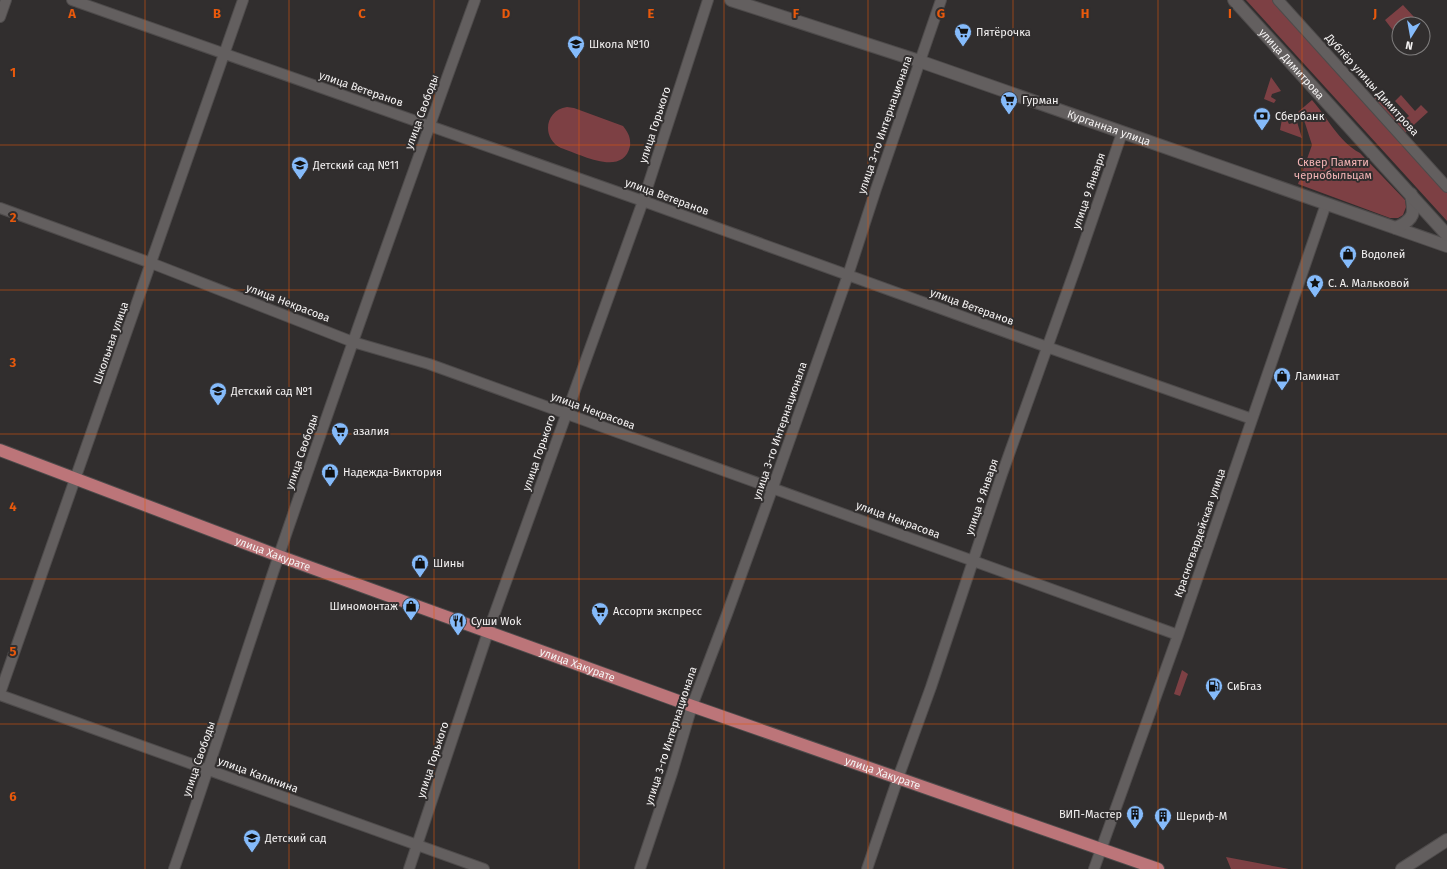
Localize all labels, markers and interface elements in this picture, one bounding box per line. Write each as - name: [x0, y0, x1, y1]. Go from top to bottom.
- text: A: [67, 6, 76, 21]
- text: B: [213, 6, 221, 21]
- text: C: [358, 6, 366, 21]
- text: D: [502, 6, 511, 21]
- text: E: [648, 6, 655, 21]
- text: F: [793, 6, 800, 21]
- text: G: [937, 6, 945, 21]
- text: H: [1081, 6, 1089, 21]
- text: I: [1228, 6, 1232, 21]
- text: J: [1372, 6, 1377, 21]
- north arrow: [1391, 16, 1431, 56]
- supermarket icon: Пятёрочка: [953, 22, 973, 47]
- place label: Пятёрочка: [976, 26, 1031, 39]
- street label: улица Димитрова: [1256, 26, 1327, 102]
- street label: Дублёр улицы Димитрова: [1322, 30, 1421, 139]
- school or university icon: Школа №10: [566, 34, 586, 59]
- place label: Школа №10: [589, 38, 650, 51]
- text: N: [1404, 38, 1414, 52]
- street label: улица 3-го Интернационала: [855, 54, 915, 196]
- text: 1: [10, 65, 16, 80]
- street label: улица Ветеранов: [317, 68, 405, 110]
- street label: улица Свободы: [402, 73, 442, 151]
- street label: улица Горького: [637, 85, 673, 165]
- supermarket icon: Гурман: [999, 90, 1019, 115]
- place label: Гурман: [1022, 94, 1059, 107]
- bank icon: Сбербанк: [1252, 106, 1272, 131]
- street label: Курганная улица: [1066, 107, 1152, 148]
- place label: Сбербанк: [1275, 110, 1325, 123]
- street label: улица 9 Января: [1070, 151, 1108, 231]
- school or university icon: Детский сад №11: [290, 155, 310, 180]
- park label: Сквер Памяти чернобыльцам: [1294, 156, 1372, 182]
- place label: Детский сад №11: [312, 159, 399, 172]
- street label: улица Ветеранов: [623, 176, 711, 218]
- text: 2: [10, 210, 17, 225]
- shop icon: Водолей: [1338, 244, 1358, 269]
- place label: Водолей: [1361, 248, 1405, 261]
- place icon: С. А. Мальковой: [1305, 273, 1325, 298]
- place label: С. А. Мальковой: [1328, 277, 1409, 290]
- street label: улица Некрасова: [244, 281, 332, 325]
- street label: улица Ветеранов: [928, 286, 1016, 328]
- street label: Школьная улица: [91, 300, 131, 386]
- text: 3: [9, 355, 17, 370]
- street label: улица 3-го Интернационала: [750, 360, 810, 502]
- shop icon: Ламинат: [1272, 366, 1292, 391]
- place label: Ламинат: [1295, 370, 1340, 383]
- school or university icon: Детский сад №1: [208, 381, 228, 406]
- place label: Детский сад №1: [230, 385, 313, 398]
- street label: улица Некрасова: [549, 390, 637, 432]
- street label: улица Свободы: [283, 413, 321, 491]
- street label: улица Горького: [520, 413, 558, 493]
- supermarket icon: азалия: [330, 421, 350, 446]
- place label: азалия: [353, 425, 389, 438]
- street label: улица 9 Января: [963, 457, 1001, 537]
- shop icon: Надежда-Виктория: [320, 462, 340, 487]
- place label: Надежда-Виктория: [343, 466, 442, 479]
- street label: Красногвардейская улица: [1172, 467, 1228, 599]
- text: 4: [9, 499, 17, 514]
- street label: улица Некрасова: [854, 499, 942, 541]
- street label: улица Хакурате: [234, 534, 313, 573]
- shop icon: Шины: [410, 553, 430, 578]
- place label: Шины: [433, 557, 464, 570]
- shop icon: Шиномонтаж: [401, 596, 421, 621]
- place label: Шиномонтаж: [330, 600, 398, 613]
- supermarket icon: Ассорти экспресс: [590, 601, 610, 626]
- place label: Ассорти экспресс: [613, 605, 702, 618]
- restaurant icon: Суши Wok: [448, 611, 468, 636]
- place label: Суши Wok: [471, 615, 522, 628]
- text: 5: [10, 644, 17, 659]
- street label: улица Хакурате: [538, 645, 617, 684]
- street label: улица 3-го Интернационала: [642, 665, 700, 807]
- fuel station icon: СиБгаз: [1204, 676, 1224, 701]
- place label: СиБгаз: [1227, 680, 1262, 693]
- street label: улица Свободы: [180, 720, 218, 798]
- street label: улица Горького: [415, 720, 451, 800]
- street label: улица Хакурате: [843, 753, 922, 792]
- street label: улица Калинина: [216, 754, 300, 796]
- text: 6: [9, 789, 17, 804]
- building icon: ВИП-Мастер: [1125, 804, 1145, 829]
- building icon: Шериф-М: [1153, 806, 1173, 831]
- place label: ВИП-Мастер: [1059, 808, 1122, 821]
- place label: Шериф-М: [1176, 810, 1227, 823]
- school or university icon: Детский сад: [242, 828, 262, 853]
- place label: Детский сад: [264, 832, 326, 845]

